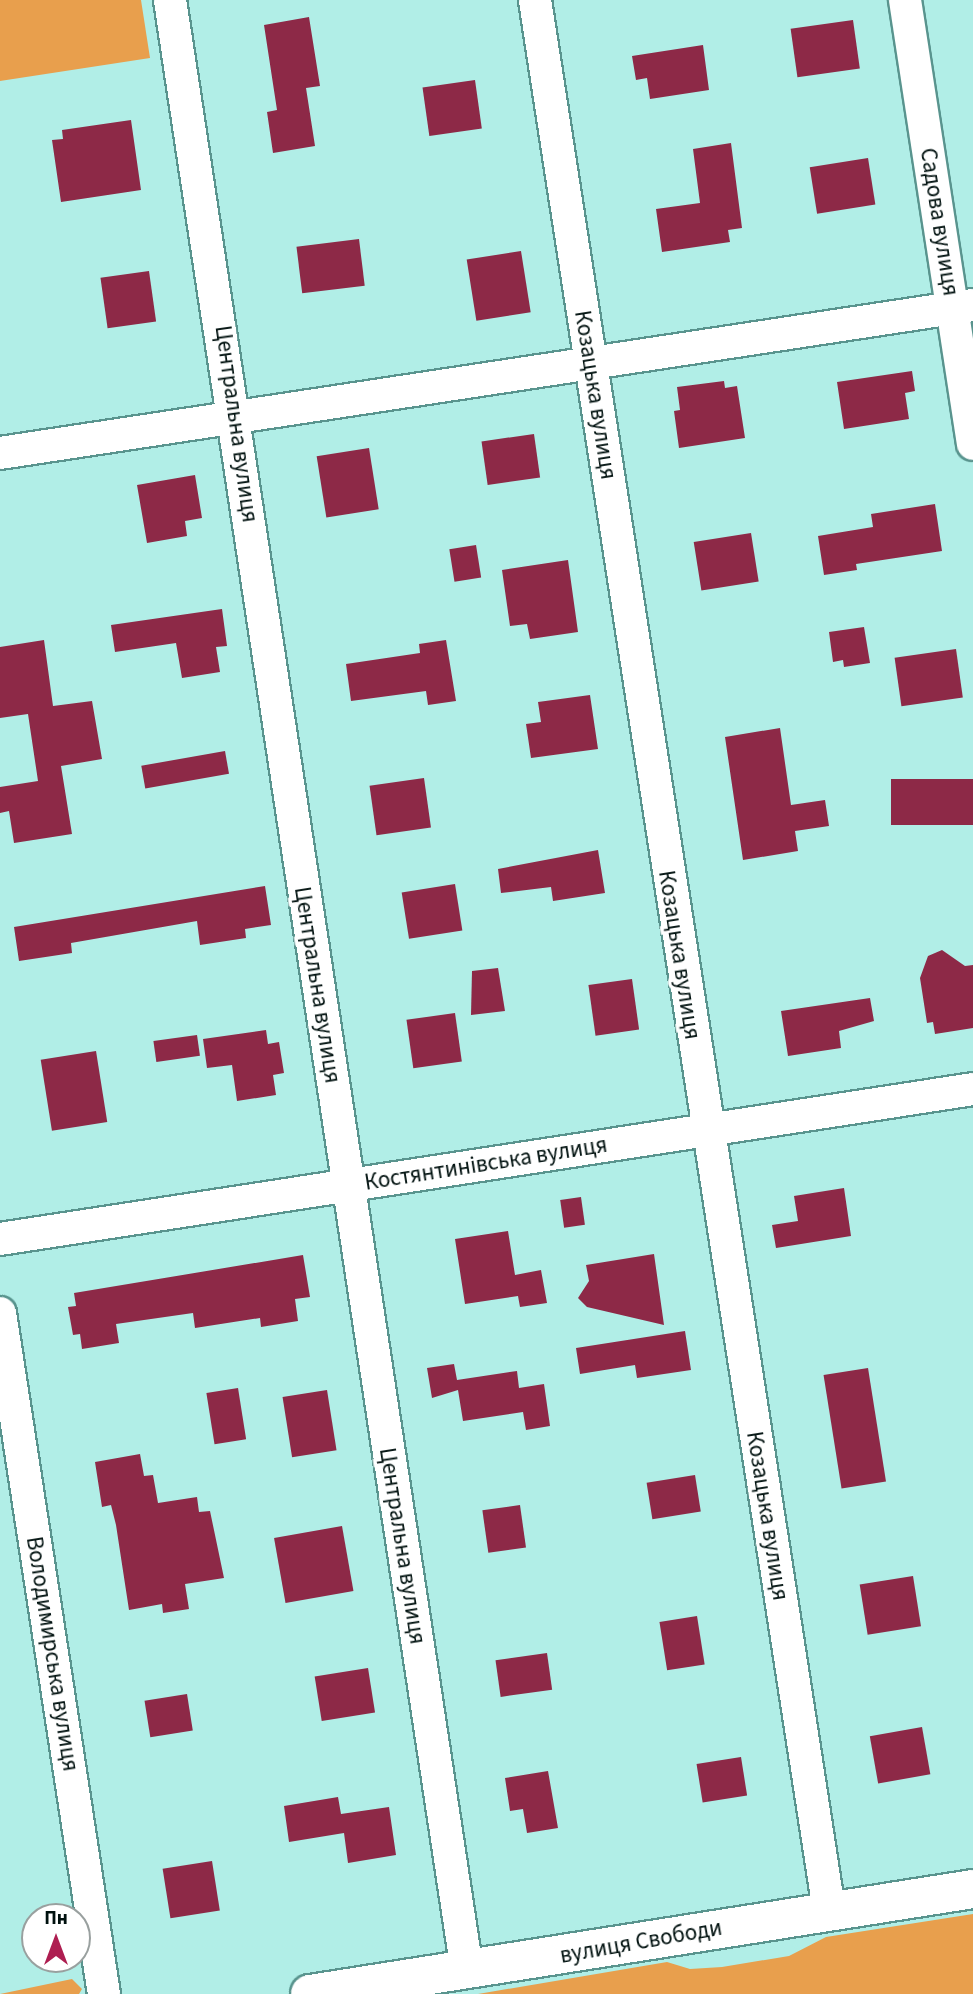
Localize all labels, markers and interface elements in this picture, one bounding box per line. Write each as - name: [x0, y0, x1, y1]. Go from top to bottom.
- street label: Садова вулиця: [914, 146, 964, 298]
- street label: Козацька вулиця: [568, 308, 622, 482]
- street label: Центральна вулиця: [209, 324, 263, 524]
- street label: Козацька вулиця: [652, 868, 706, 1042]
- street label: Центральна вулиця: [288, 885, 346, 1085]
- street label: Костянтинівська вулиця: [363, 1131, 609, 1197]
- street label: Козацька вулиця: [740, 1429, 794, 1603]
- street label: Центральна вулиця: [373, 1446, 431, 1646]
- street label: Володимирська вулиця: [20, 1535, 84, 1773]
- north arrow: [21, 1903, 91, 1973]
- text: Пн: [44, 1905, 68, 1932]
- street label: вулиця Свободи: [558, 1914, 724, 1970]

